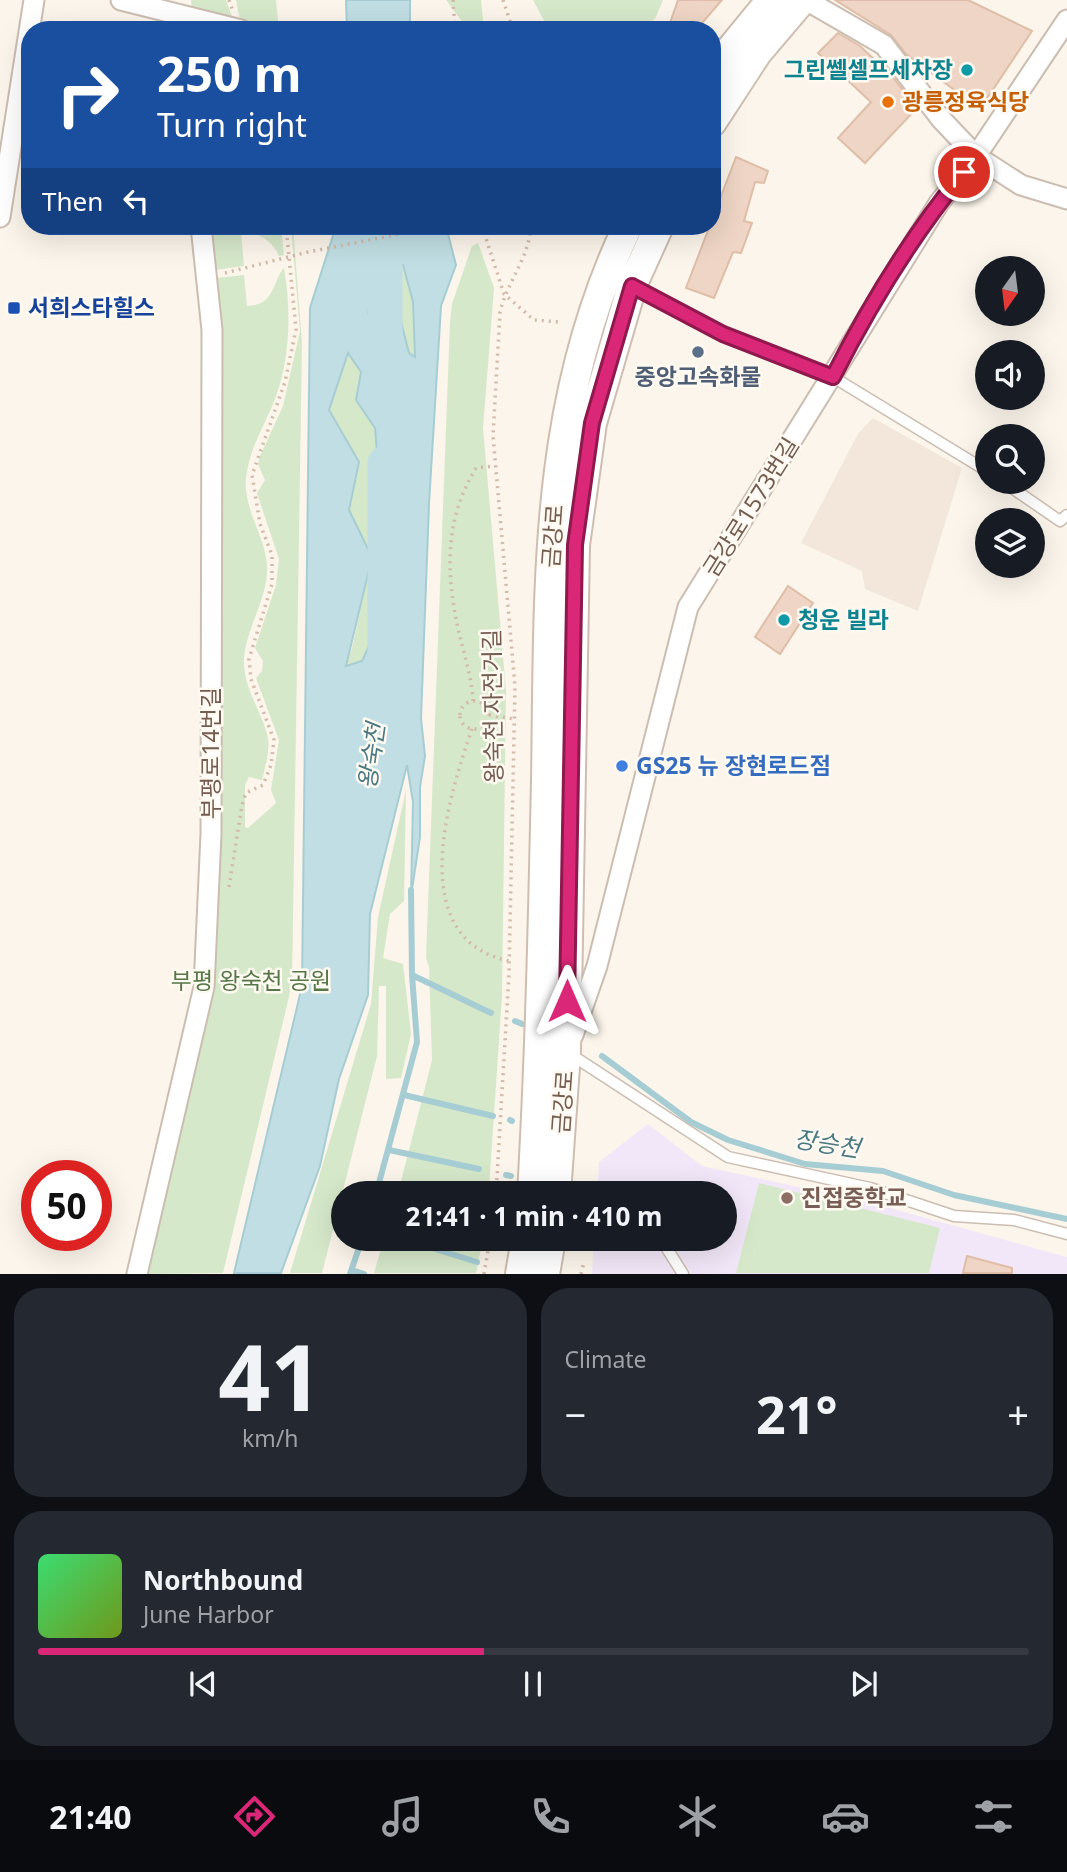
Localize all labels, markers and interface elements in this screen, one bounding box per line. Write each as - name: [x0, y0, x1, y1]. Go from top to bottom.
- text: 250 m: [157, 40, 302, 106]
- icon: right: [42, 49, 133, 140]
- place label: 그린쎌셀프세차장: [784, 53, 953, 85]
- marker: 그린쎌셀프세차장: [959, 62, 975, 78]
- place label: 광릉정육식당: [902, 85, 1029, 117]
- marker: 광릉정육식당: [880, 94, 896, 110]
- text: Turn right: [157, 103, 307, 146]
- pin: [934, 142, 994, 202]
- icon: arrive: [945, 153, 983, 191]
- icon: left: [117, 182, 155, 220]
- text: Then: [42, 183, 103, 219]
- north arrow: [975, 256, 1045, 326]
- map controls: [975, 256, 1045, 578]
- place label: 서희스타힐스: [28, 291, 155, 323]
- marker: 서희스타힐스: [6, 300, 22, 316]
- button: sound: [975, 340, 1045, 410]
- marker: 중앙고속화물: [690, 344, 706, 360]
- place label: 중앙고속화물: [635, 360, 761, 392]
- button: search: [975, 424, 1045, 494]
- street label: 금강로1573번길: [695, 431, 806, 582]
- street label: 금강로: [534, 503, 570, 569]
- button: layers: [975, 508, 1045, 578]
- place label: 청운 빌라: [798, 603, 889, 635]
- marker: 청운 빌라: [776, 612, 792, 628]
- street label: 왕숙천 자전거길: [475, 629, 509, 783]
- street label: 부평로14번길: [194, 687, 226, 819]
- water label: 왕숙천: [350, 718, 392, 791]
- place label: GS25 뉴 장현로드점: [636, 749, 831, 781]
- marker: GS25 뉴 장현로드점: [614, 758, 630, 774]
- park label: 부평 왕숙천 공원: [171, 964, 331, 996]
- position arrow: [530, 964, 604, 1038]
- street label: 금강로: [544, 1069, 580, 1135]
- water label: 장승천: [792, 1121, 865, 1164]
- speed limit sign: 50: [21, 1160, 112, 1251]
- place label: 진접중학교: [801, 1181, 907, 1213]
- marker: 진접중학교: [779, 1190, 795, 1206]
- text: 21:41 · 1 min · 410 m: [406, 1198, 662, 1234]
- text: 41: [218, 1314, 322, 1438]
- text: Climate: [565, 1343, 647, 1375]
- text: 21°: [756, 1378, 838, 1449]
- text: −: [565, 1388, 586, 1440]
- text: +: [1007, 1388, 1029, 1440]
- text: km/h: [242, 1422, 299, 1454]
- text: Northbound: [143, 1562, 303, 1598]
- text: June Harbor: [143, 1598, 274, 1630]
- icon: previous: [184, 1665, 222, 1703]
- icon: pause: [514, 1665, 552, 1703]
- icon: next: [845, 1665, 883, 1703]
- icon: directions: [230, 1792, 279, 1841]
- icon: music: [378, 1792, 427, 1841]
- icon: phone: [526, 1792, 575, 1841]
- icon: climate: [673, 1792, 722, 1841]
- icon: car: [821, 1792, 870, 1841]
- icon: filters: [969, 1792, 1018, 1841]
- text: 21:40: [49, 1795, 132, 1838]

